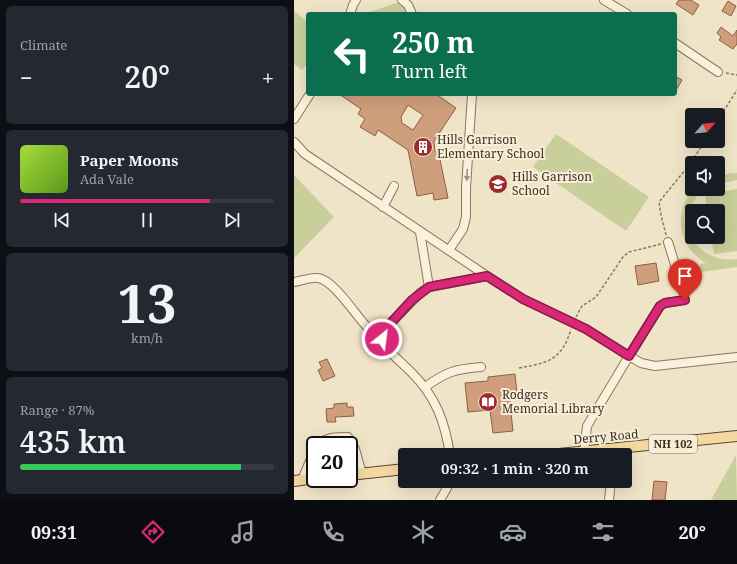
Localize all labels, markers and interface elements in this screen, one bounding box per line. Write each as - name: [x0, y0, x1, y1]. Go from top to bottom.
- text: 250 m: [392, 23, 474, 61]
- icon: left: [326, 28, 378, 80]
- text: Climate: [20, 36, 67, 54]
- text: 20°: [124, 56, 170, 97]
- text: Turn left: [392, 59, 467, 83]
- text: −: [20, 62, 33, 92]
- text: +: [262, 62, 274, 92]
- north arrow: [685, 108, 725, 148]
- map controls: [685, 108, 725, 244]
- place label: Hills Garrison Elementary School: [437, 131, 545, 162]
- building icon: Hills Garrison Elementary School: [412, 136, 434, 158]
- text: Paper Moons: [80, 150, 179, 170]
- button: sound: [685, 156, 725, 196]
- place label: Hills Garrison School: [512, 168, 592, 199]
- one-way arrow: [464, 169, 471, 181]
- text: Ada Vale: [80, 170, 134, 188]
- school or university icon: Hills Garrison School: [487, 173, 509, 195]
- button: search: [685, 204, 725, 244]
- icon: previous: [51, 209, 73, 231]
- icon: pause: [136, 209, 158, 231]
- icon: next: [221, 209, 243, 231]
- pin: [668, 259, 702, 300]
- icon: arrive: [674, 265, 696, 287]
- text: 13: [118, 267, 176, 338]
- position arrow: [361, 318, 403, 360]
- text: km/h: [131, 329, 163, 347]
- place label: Rodgers Memorial Library: [502, 386, 605, 417]
- library icon: Rodgers Memorial Library: [477, 391, 499, 413]
- text: Range · 87%: [20, 401, 94, 419]
- text: 435 km: [20, 421, 126, 462]
- street label: Derry Road: [573, 425, 640, 448]
- road number: NH 102: [649, 435, 697, 453]
- speed limit sign: 20: [306, 436, 358, 488]
- text: 09:32 · 1 min · 320 m: [441, 458, 589, 478]
- icon: directions: [139, 518, 167, 546]
- icon: music: [229, 518, 257, 546]
- icon: phone: [319, 518, 347, 546]
- icon: climate: [409, 518, 437, 546]
- icon: car: [499, 518, 527, 546]
- icon: filters: [589, 518, 617, 546]
- text: 09:31: [31, 520, 77, 544]
- text: 20°: [678, 520, 706, 544]

